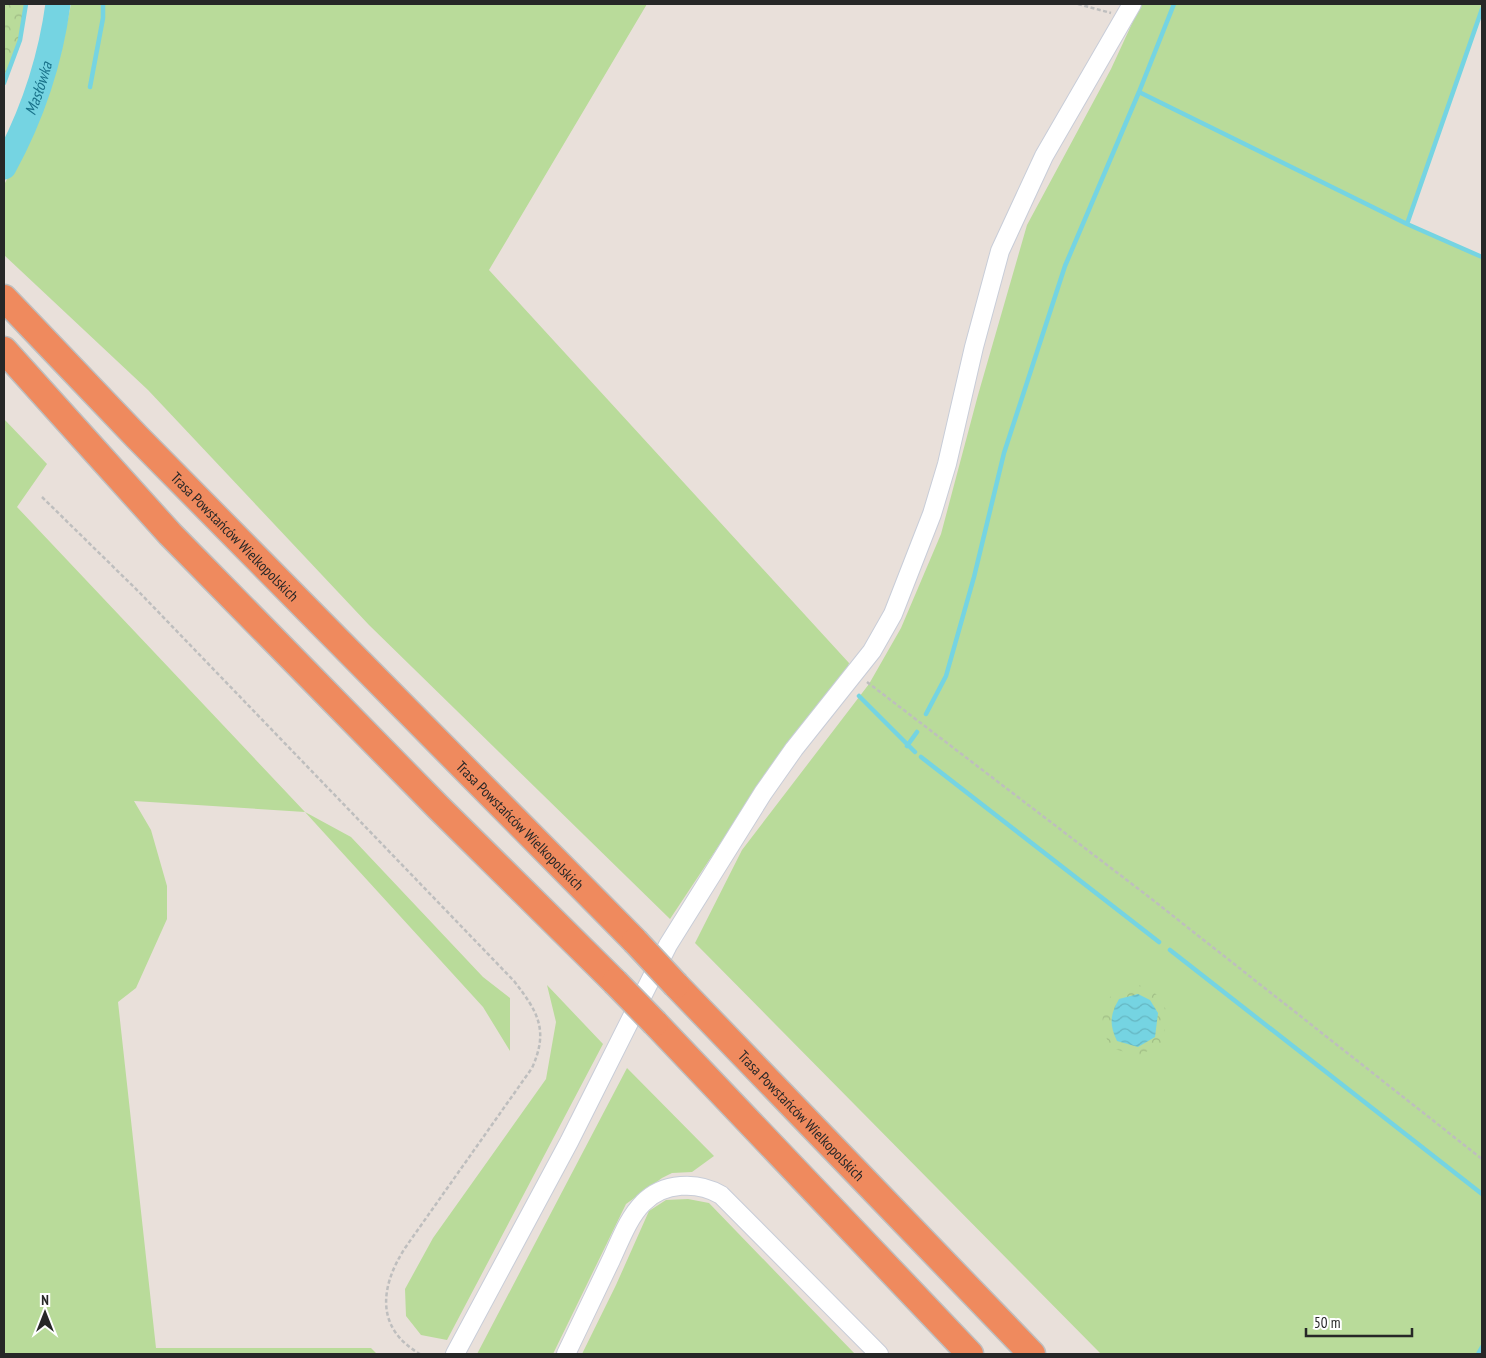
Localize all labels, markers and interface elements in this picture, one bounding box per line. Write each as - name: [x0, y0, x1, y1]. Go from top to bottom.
- water label: Masłówka: [20, 58, 57, 118]
- street label: Trasa Powstańców Wielkopolskich: [167, 468, 303, 605]
- street label: Trasa Powstańców Wielkopolskich: [453, 757, 588, 894]
- street label: Trasa Powstańców Wielkopolskich: [734, 1046, 869, 1185]
- north arrow: [20, 1288, 70, 1338]
- text: N: [41, 1291, 49, 1309]
- scale bar: [1306, 1306, 1412, 1338]
- text: 50 m: [1314, 1313, 1340, 1332]

